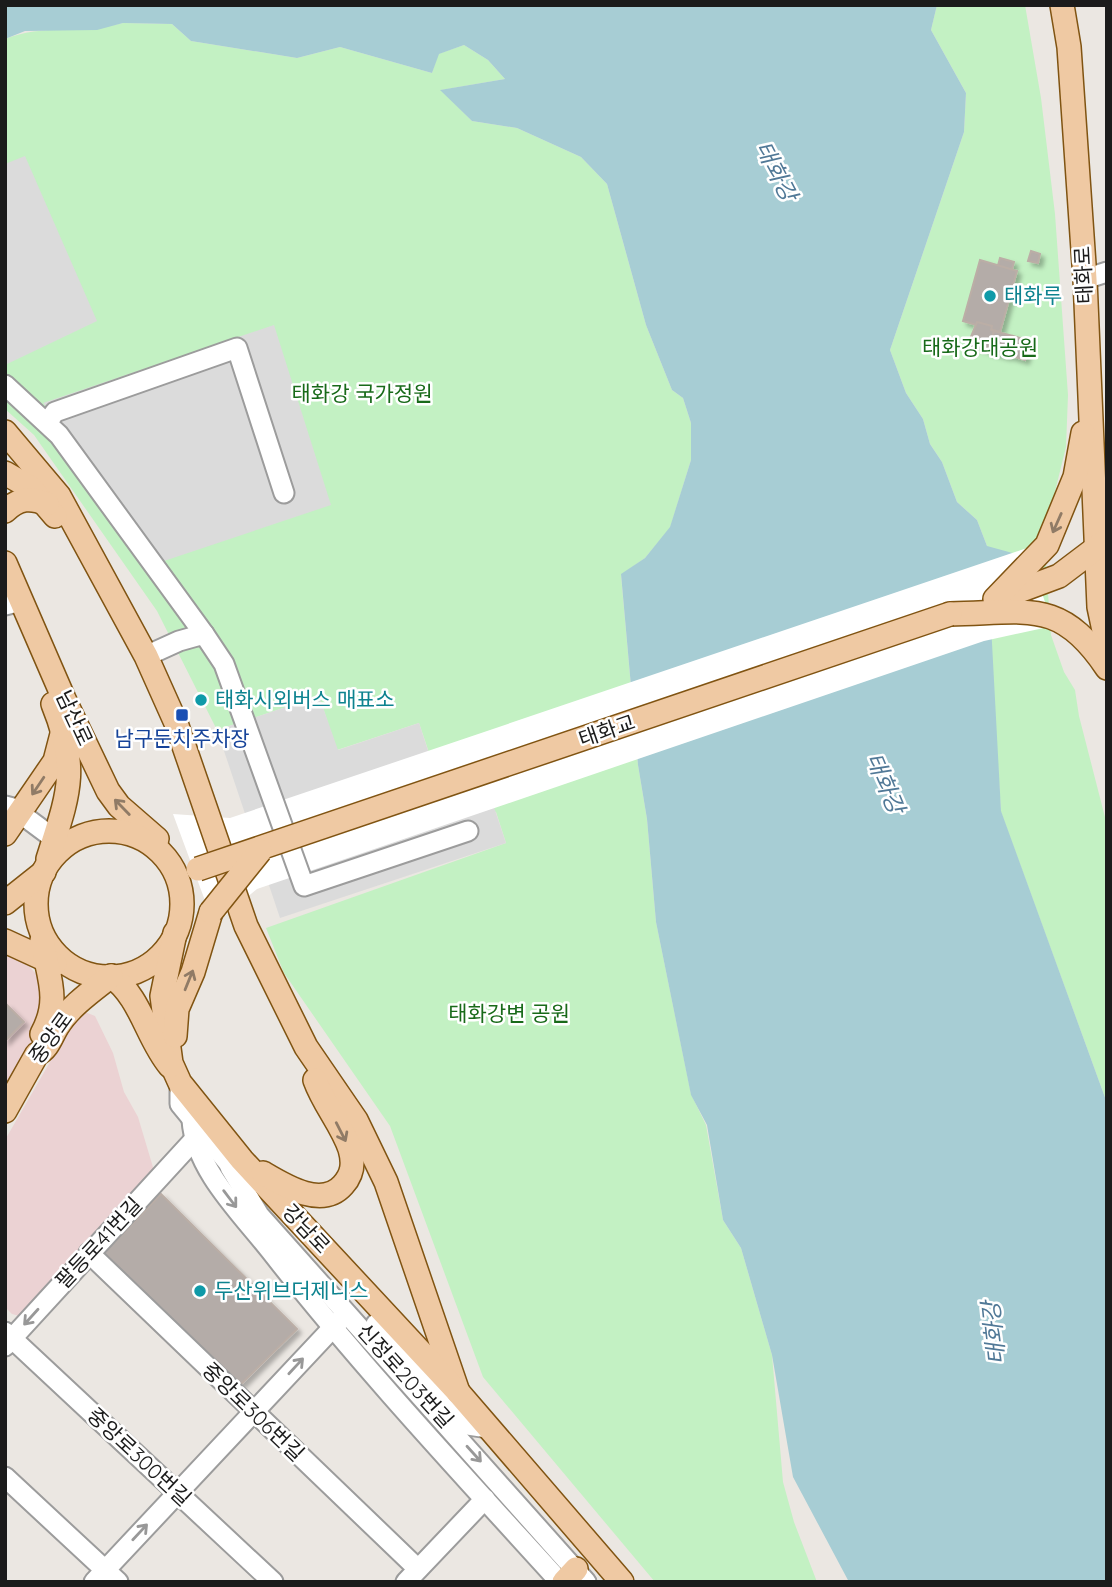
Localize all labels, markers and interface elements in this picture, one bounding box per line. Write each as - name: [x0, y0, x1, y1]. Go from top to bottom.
- water label: 태화강: [749, 136, 805, 208]
- street label: 태화로: [1069, 245, 1098, 305]
- place label: 태화루: [1004, 282, 1062, 308]
- marker: 태화루: [982, 288, 998, 304]
- park label: 태화강대공원: [922, 334, 1038, 360]
- park label: 태화강 국가정원: [292, 380, 432, 406]
- one-way arrow: [1050, 512, 1063, 533]
- street label: 남산로: [51, 686, 99, 749]
- place label: 태화시외버스 매표소: [215, 686, 395, 712]
- marker: 태화시외버스 매표소: [193, 692, 209, 708]
- marker: 남구둔치주차장: [174, 707, 190, 723]
- street label: 태화교: [575, 708, 638, 752]
- place label: 남구둔치주차장: [114, 725, 250, 751]
- water label: 태화강: [860, 748, 912, 820]
- one-way arrow: [31, 776, 45, 795]
- one-way arrow: [113, 799, 130, 816]
- one-way arrow: [184, 970, 197, 992]
- park label: 태화강변 공원: [448, 1000, 570, 1026]
- street label: 중앙로: [23, 1006, 78, 1069]
- one-way arrow: [335, 1121, 349, 1142]
- one-way arrow: [222, 1189, 237, 1207]
- street label: 팔등로41번길: [49, 1191, 147, 1293]
- street label: 강남로: [277, 1198, 336, 1258]
- place label: 두산위브더제니스: [214, 1277, 369, 1303]
- marker: 두산위브더제니스: [192, 1283, 208, 1299]
- water label: 태화강: [975, 1297, 1011, 1366]
- one-way arrow: [23, 1308, 39, 1326]
- street label: 신정로203번길: [352, 1318, 459, 1433]
- street label: 중앙로306번길: [197, 1356, 310, 1466]
- one-way arrow: [288, 1357, 304, 1375]
- street label: 중앙로300번길: [82, 1402, 197, 1511]
- one-way arrow: [466, 1445, 482, 1463]
- one-way arrow: [132, 1524, 149, 1541]

